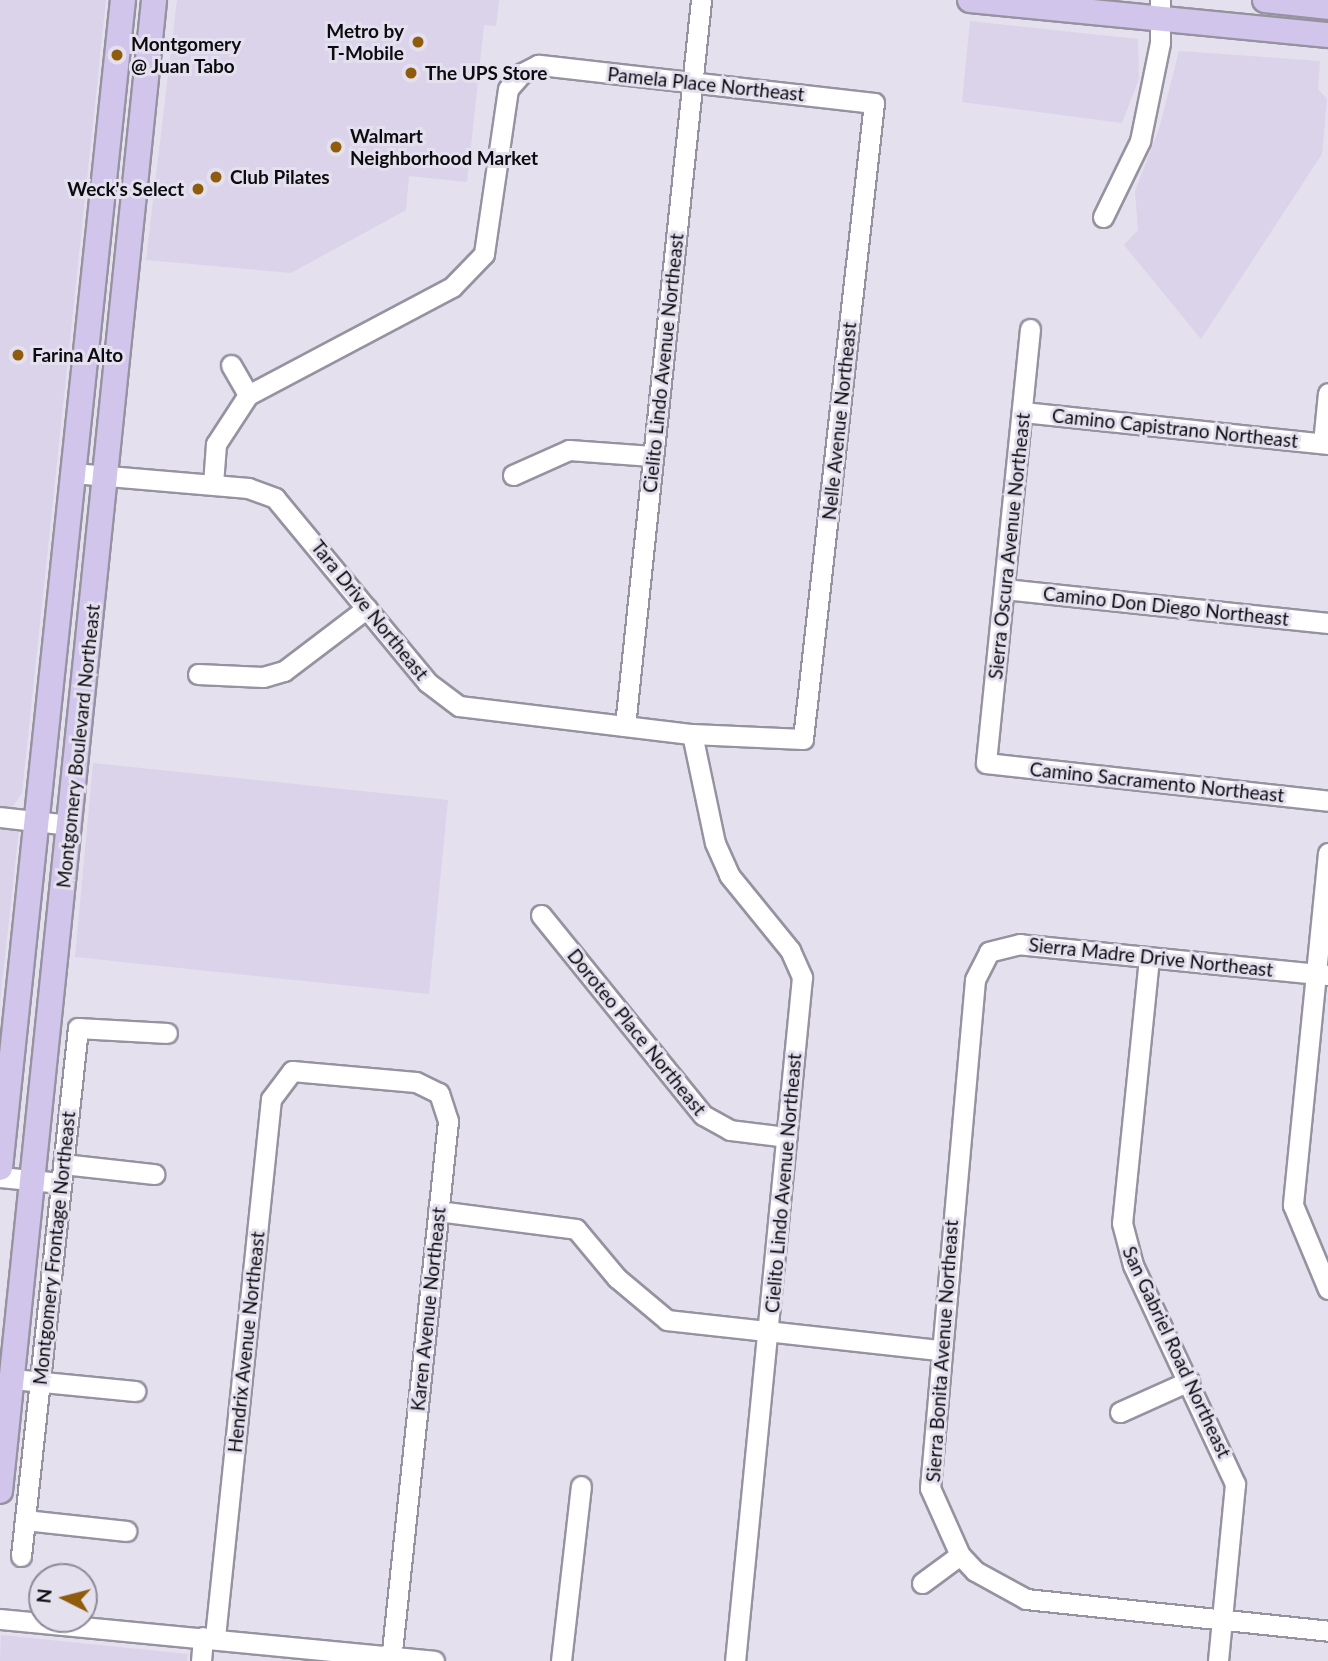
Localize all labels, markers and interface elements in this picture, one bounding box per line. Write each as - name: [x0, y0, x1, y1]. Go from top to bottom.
- place label: Metro by T-Mobile: [326, 20, 404, 64]
- place label: Montgomery @ Juan Tabo: [131, 33, 241, 77]
- marker: Metro by T-Mobile: [410, 34, 426, 50]
- marker: Montgomery @ Juan Tabo: [109, 47, 125, 63]
- place label: The UPS Store: [425, 62, 547, 84]
- street label: Pamela Place Northeast: [606, 62, 806, 106]
- marker: The UPS Store: [403, 65, 419, 81]
- place label: Walmart Neighborhood Market: [350, 125, 538, 169]
- marker: Walmart Neighborhood Market: [328, 139, 344, 155]
- place label: Club Pilates: [230, 166, 330, 188]
- marker: Club Pilates: [208, 169, 224, 185]
- place label: Weck's Select: [67, 178, 184, 200]
- marker: Weck's Select: [190, 181, 206, 197]
- street label: Cielito Lindo Avenue Northeast: [638, 232, 688, 494]
- street label: Nelle Avenue Northeast: [817, 321, 861, 521]
- place label: Farina Alto: [32, 344, 124, 366]
- marker: Farina Alto: [10, 347, 26, 363]
- street label: Camino Capistrano Northeast: [1051, 404, 1299, 452]
- street label: Sierra Oscura Avenue Northeast: [984, 411, 1034, 681]
- street label: Tara Drive Northeast: [307, 535, 433, 685]
- street label: Camino Don Diego Northeast: [1042, 582, 1290, 630]
- street label: Montgomery Boulevard Northeast: [52, 603, 104, 889]
- street label: Camino Sacramento Northeast: [1029, 757, 1285, 807]
- street label: Sierra Madre Drive Northeast: [1028, 933, 1274, 981]
- street label: Doroteo Place Northeast: [563, 944, 711, 1120]
- street label: Cielito Lindo Avenue Northeast: [760, 1052, 806, 1314]
- street label: Montgomery Frontage Northeast: [28, 1110, 80, 1386]
- street label: Karen Avenue Northeast: [406, 1206, 450, 1412]
- street label: Sierra Bonita Avenue Northeast: [921, 1219, 963, 1483]
- street label: Hendrix Avenue Northeast: [223, 1230, 269, 1454]
- street label: San Gabriel Road Northeast: [1118, 1243, 1236, 1461]
- north arrow: [28, 1563, 98, 1633]
- text: N: [31, 1587, 56, 1604]

